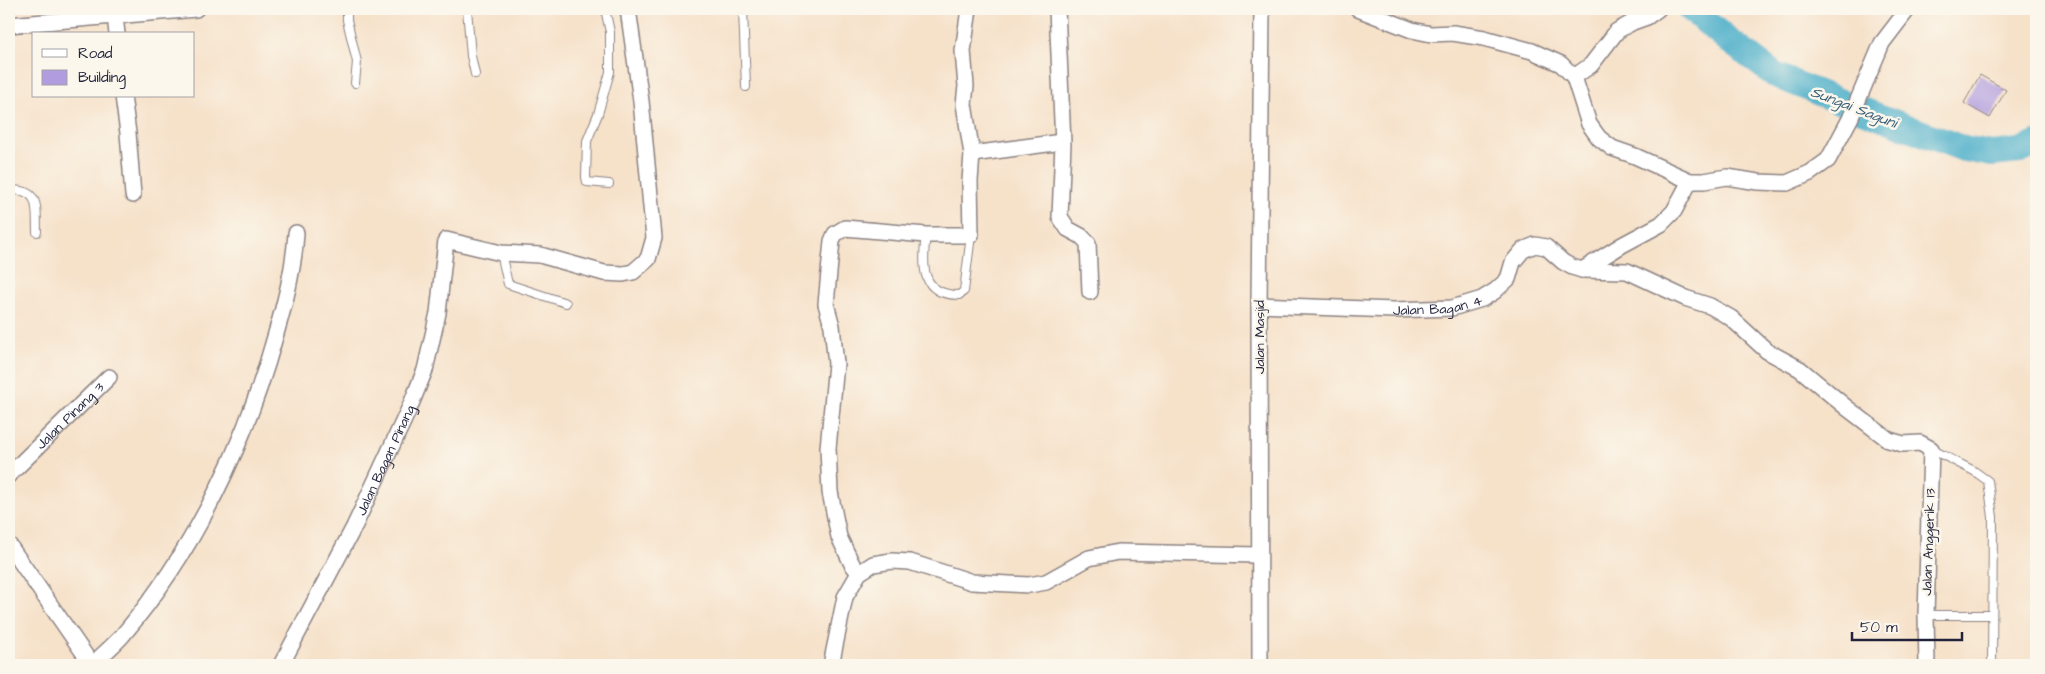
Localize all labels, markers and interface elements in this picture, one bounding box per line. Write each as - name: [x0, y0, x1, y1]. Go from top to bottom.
- legend: [32, 32, 195, 98]
- text: Road: [78, 43, 113, 64]
- text: Building: [78, 67, 126, 89]
- water label: Sungai Saguni: [1807, 81, 1902, 135]
- street label: Jalan Bagan 4: [1393, 290, 1485, 321]
- street label: Jalan Masjid: [1250, 300, 1270, 374]
- street label: Jalan Pinang 3: [32, 378, 109, 454]
- street label: Jalan Bagan Pinang: [352, 402, 421, 519]
- street label: Jalan Anggerik 13: [1917, 488, 1941, 596]
- scale bar: [1852, 609, 1962, 641]
- text: 50 m: [1860, 617, 1898, 638]

